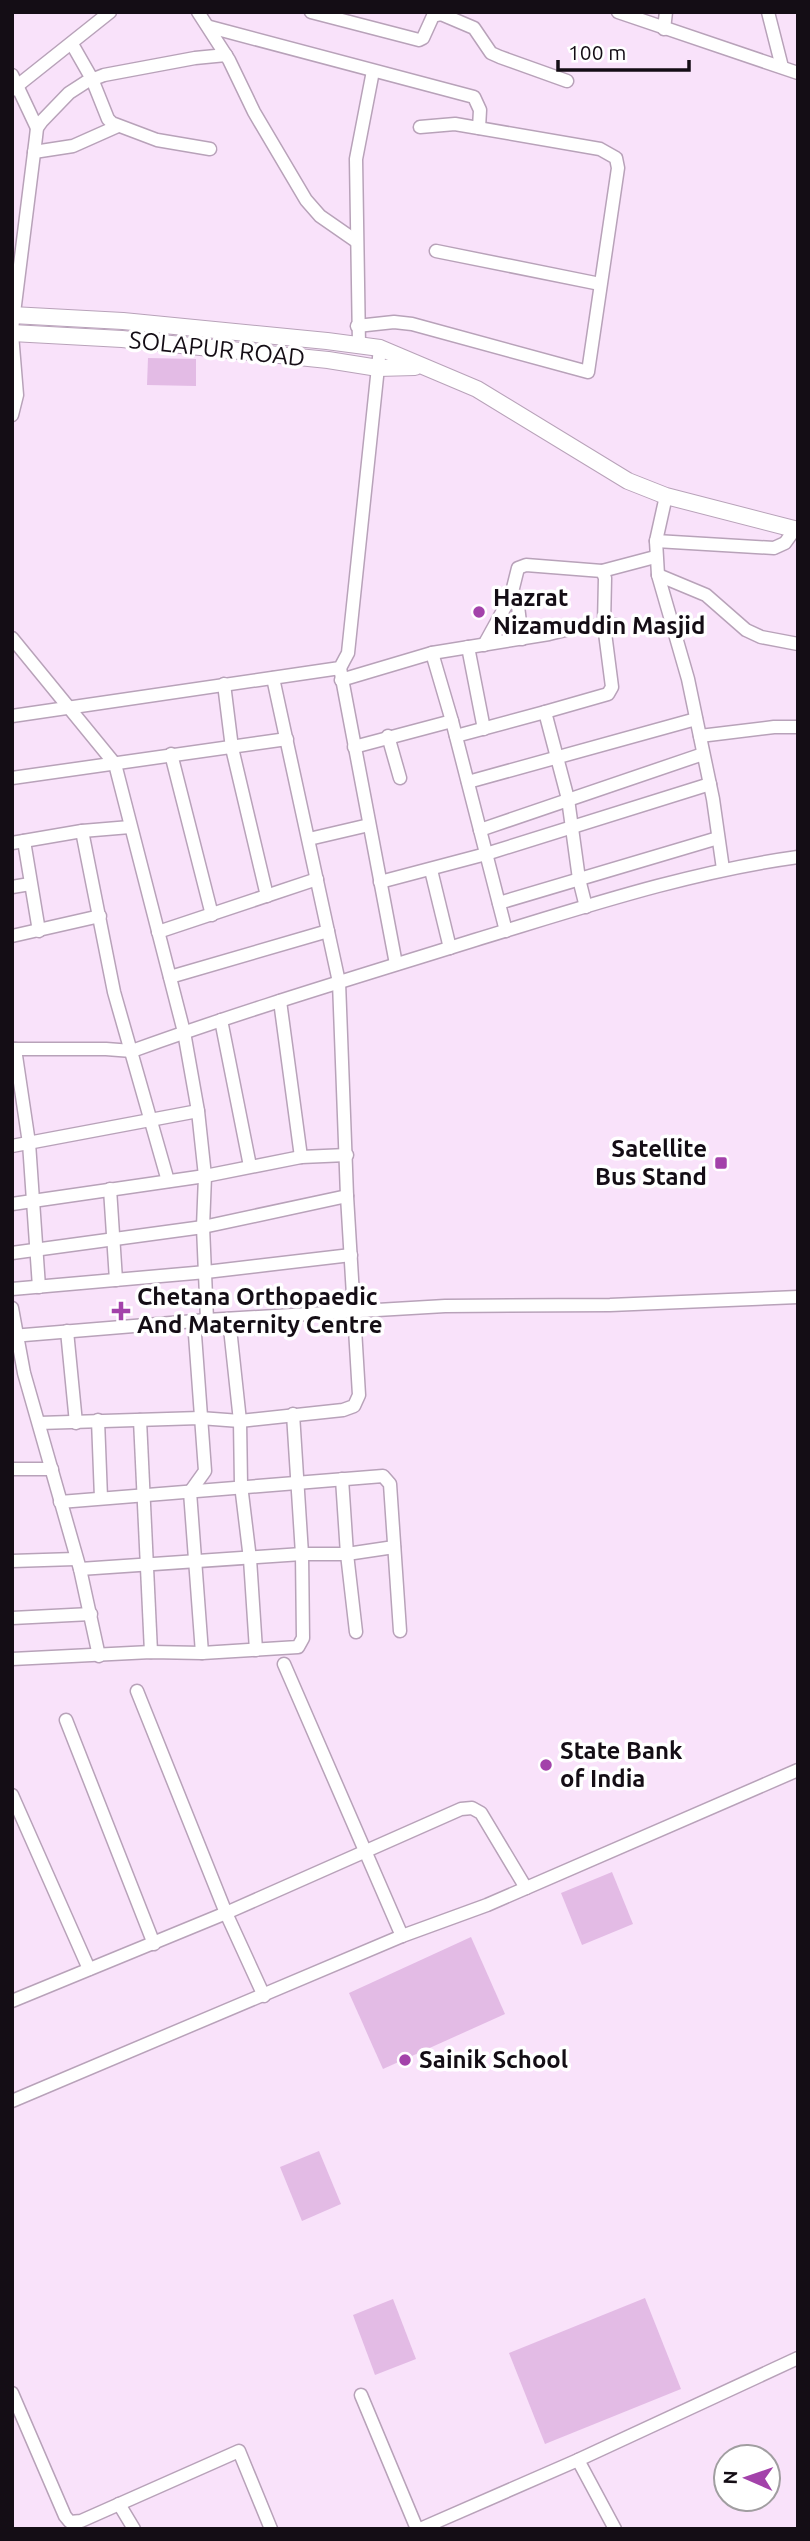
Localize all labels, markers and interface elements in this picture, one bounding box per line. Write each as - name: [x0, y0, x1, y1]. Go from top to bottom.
- scale bar: [558, 28, 689, 72]
- text: 100 m: [568, 40, 626, 64]
- street label: SOLAPUR ROAD: [128, 326, 306, 371]
- place label: Hazrat Nizamuddin Masjid: [493, 584, 705, 639]
- marker: Hazrat Nizamuddin Masjid: [471, 604, 487, 620]
- place label: Satellite Bus Stand: [595, 1135, 707, 1190]
- marker: Satellite Bus Stand: [713, 1155, 729, 1171]
- place label: Chetana Orthopaedic And Maternity Centre: [137, 1283, 383, 1338]
- marker: Chetana Orthopaedic And Maternity Centre: [111, 1301, 131, 1321]
- place label: State Bank of India: [560, 1737, 683, 1792]
- marker: State Bank of India: [538, 1757, 554, 1773]
- place label: Sainik School: [419, 2046, 568, 2073]
- marker: Sainik School: [397, 2052, 413, 2068]
- north arrow: [712, 2443, 782, 2513]
- text: N: [719, 2470, 741, 2485]

